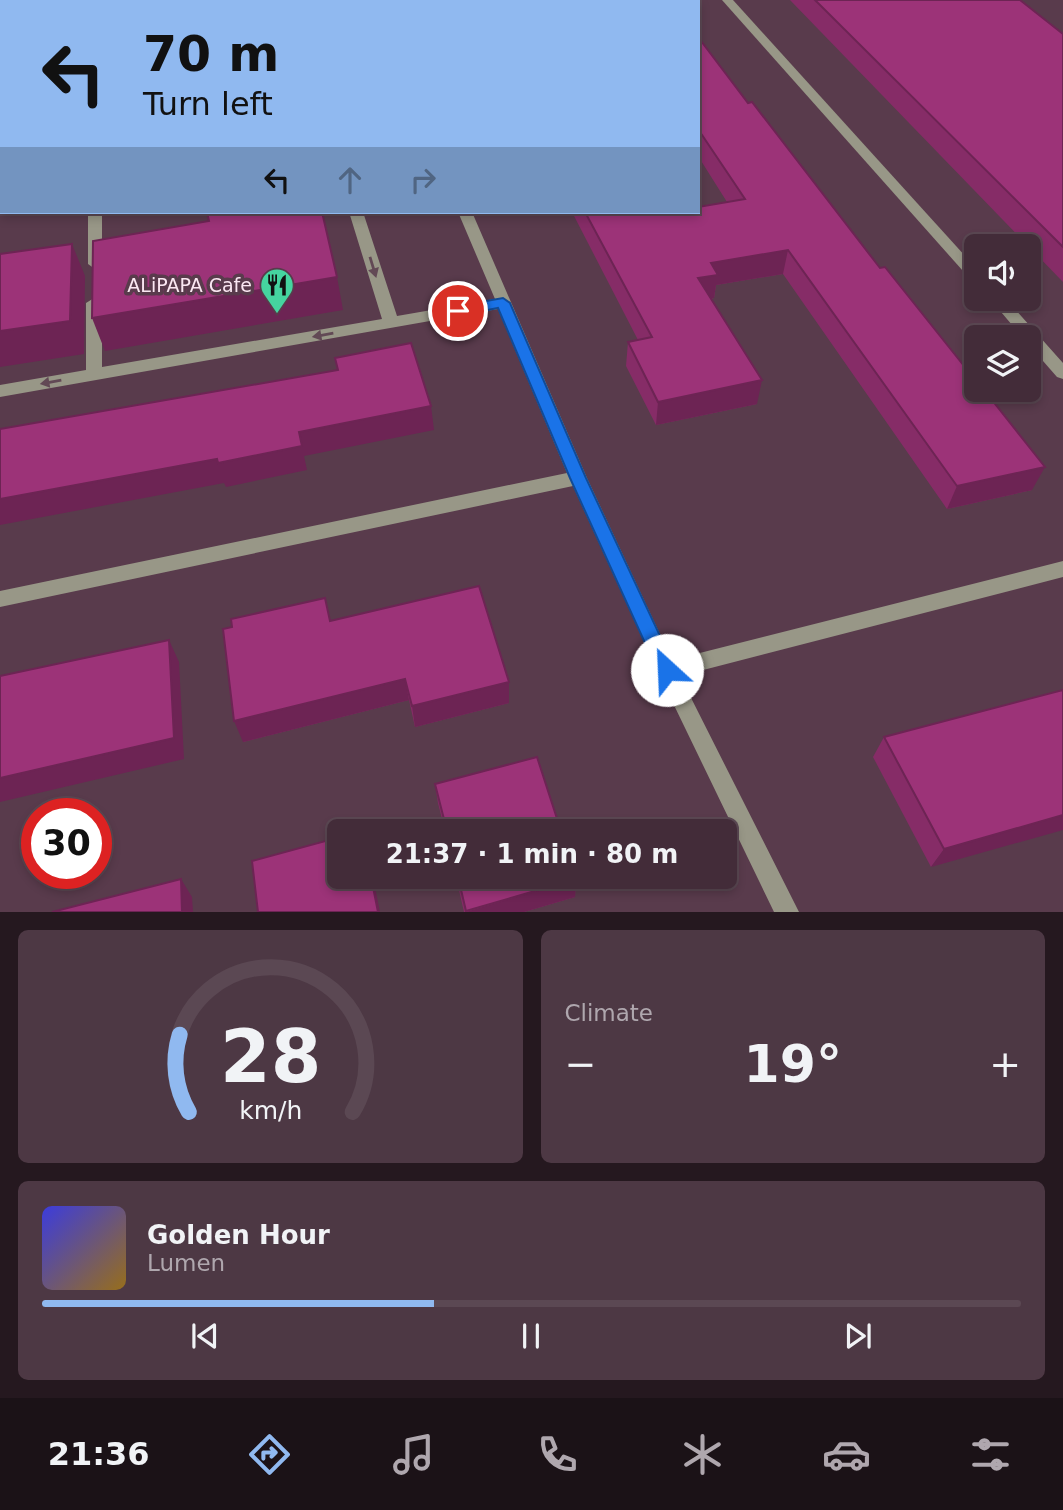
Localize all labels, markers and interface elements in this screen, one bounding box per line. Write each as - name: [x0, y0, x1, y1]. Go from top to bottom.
- text: 70 m: [143, 26, 279, 83]
- icon: left: [28, 28, 119, 119]
- text: Turn left: [143, 85, 273, 123]
- icon: left: [258, 161, 296, 199]
- icon: ahead: [331, 161, 369, 199]
- icon: right: [404, 161, 442, 199]
- map controls: [964, 234, 1041, 402]
- button: sound: [964, 234, 1041, 311]
- one-way arrow: [369, 257, 379, 278]
- restaurant icon: ALiPAPA Cafe: [258, 266, 296, 315]
- place label: ALiPAPA Cafe: [127, 274, 252, 296]
- pin: [428, 281, 488, 341]
- icon: arrive: [439, 292, 477, 330]
- button: layers: [964, 325, 1041, 402]
- one-way arrow: [312, 330, 334, 341]
- one-way arrow: [40, 377, 62, 388]
- position arrow: [630, 633, 704, 707]
- speed limit sign: 30: [21, 798, 112, 889]
- text: 21:37 · 1 min · 80 m: [386, 839, 678, 869]
- text: Climate: [565, 1000, 653, 1026]
- text: 28: [220, 1015, 321, 1100]
- text: 19°: [744, 1034, 842, 1094]
- text: −: [565, 1042, 596, 1086]
- text: +: [989, 1042, 1021, 1086]
- text: km/h: [239, 1096, 302, 1125]
- text: Golden Hour: [147, 1220, 330, 1250]
- text: Lumen: [147, 1250, 225, 1276]
- icon: previous: [186, 1317, 224, 1355]
- icon: pause: [512, 1317, 550, 1355]
- icon: next: [839, 1317, 877, 1355]
- icon: directions: [245, 1430, 294, 1479]
- icon: music: [389, 1430, 438, 1479]
- icon: phone: [533, 1430, 582, 1479]
- icon: climate: [678, 1430, 727, 1479]
- icon: car: [822, 1430, 871, 1479]
- icon: filters: [966, 1430, 1015, 1479]
- text: 21:36: [48, 1435, 150, 1473]

